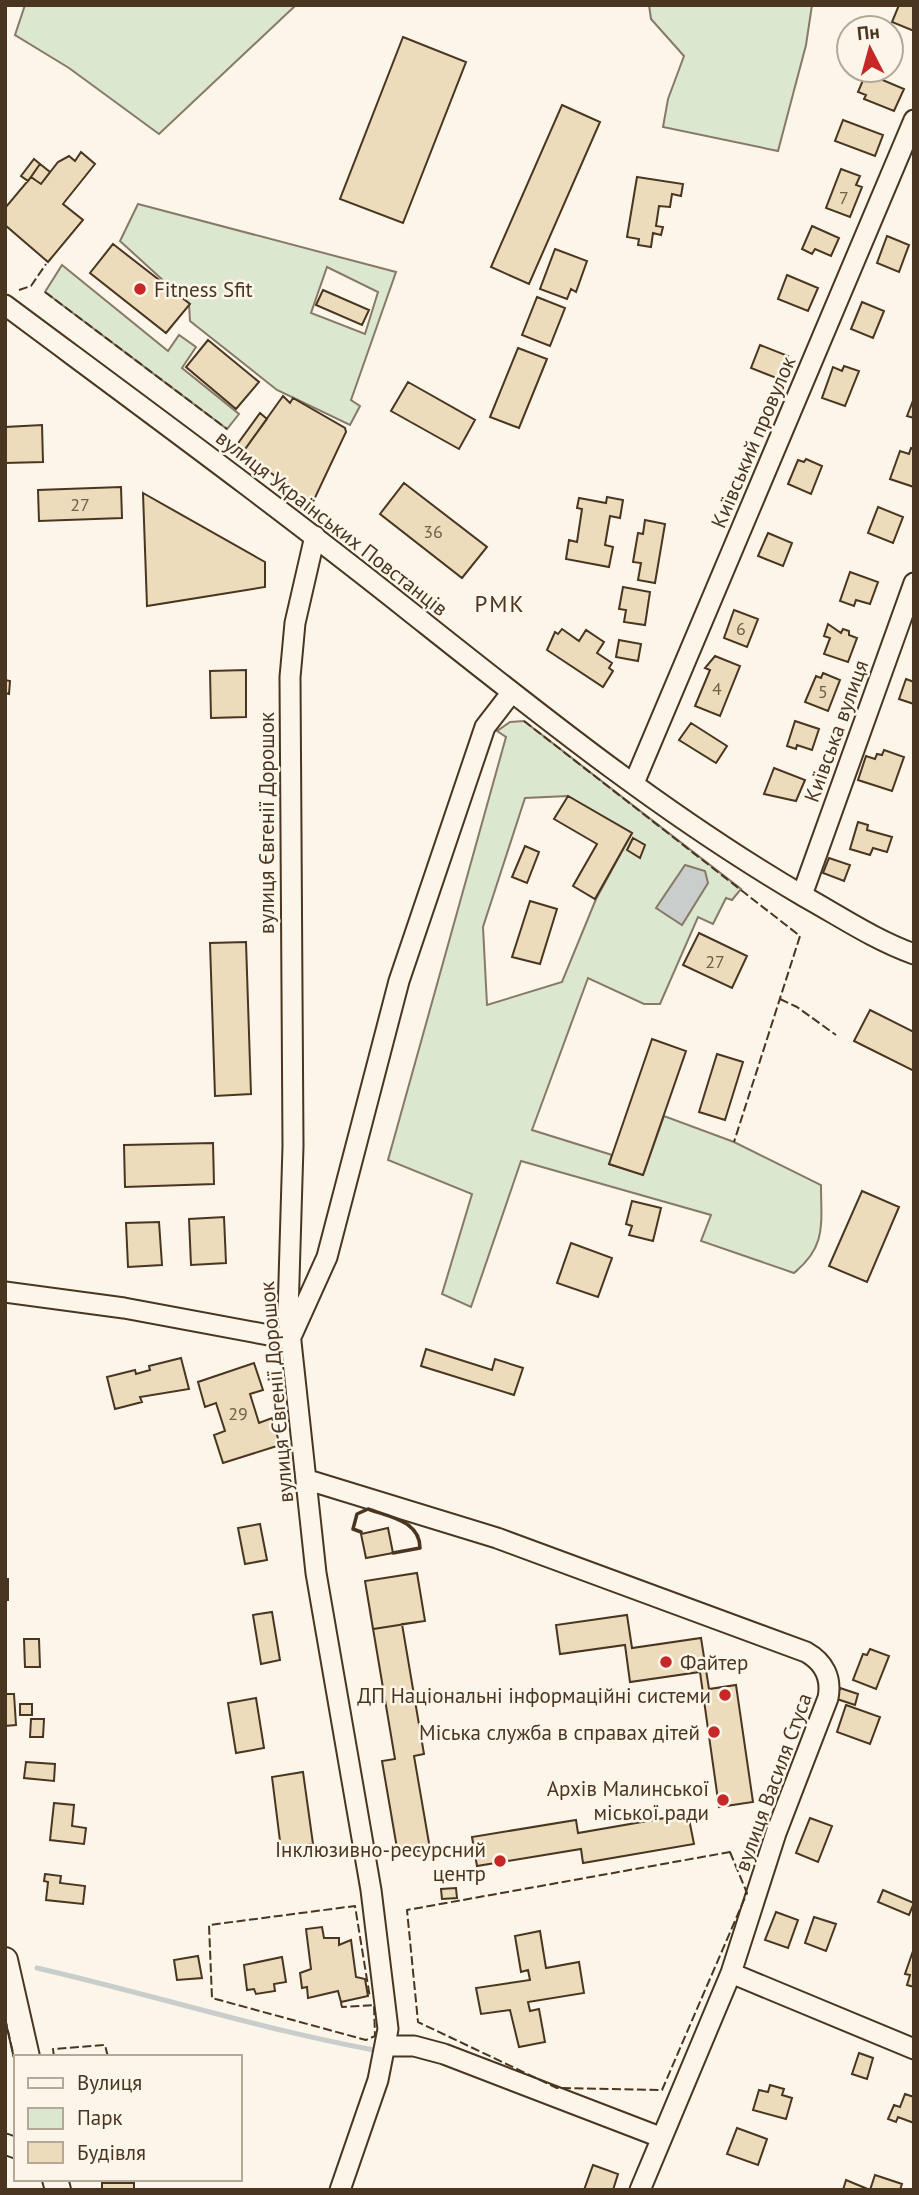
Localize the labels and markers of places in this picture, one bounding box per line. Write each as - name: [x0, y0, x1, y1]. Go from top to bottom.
- place label: Fitness Sfit: [154, 276, 253, 303]
- marker: Fitness Sfit: [132, 281, 148, 297]
- place label: Файтер: [680, 1649, 748, 1676]
- marker: Файтер: [658, 1654, 674, 1670]
- place label: ДП Національні інформаційні системи: [357, 1682, 711, 1709]
- marker: ДП Національні інформаційні системи: [717, 1687, 733, 1703]
- place label: Міська служба в справах дітей: [419, 1719, 700, 1746]
- marker: Міська служба в справах дітей: [706, 1724, 722, 1740]
- place label: Архів Малинської міської ради: [547, 1775, 709, 1826]
- marker: Архів Малинської міської ради: [715, 1792, 731, 1808]
- place label: Інклюзивно-ресурсний центр: [275, 1836, 486, 1887]
- marker: Інклюзивно-ресурсний центр: [492, 1853, 508, 1869]

